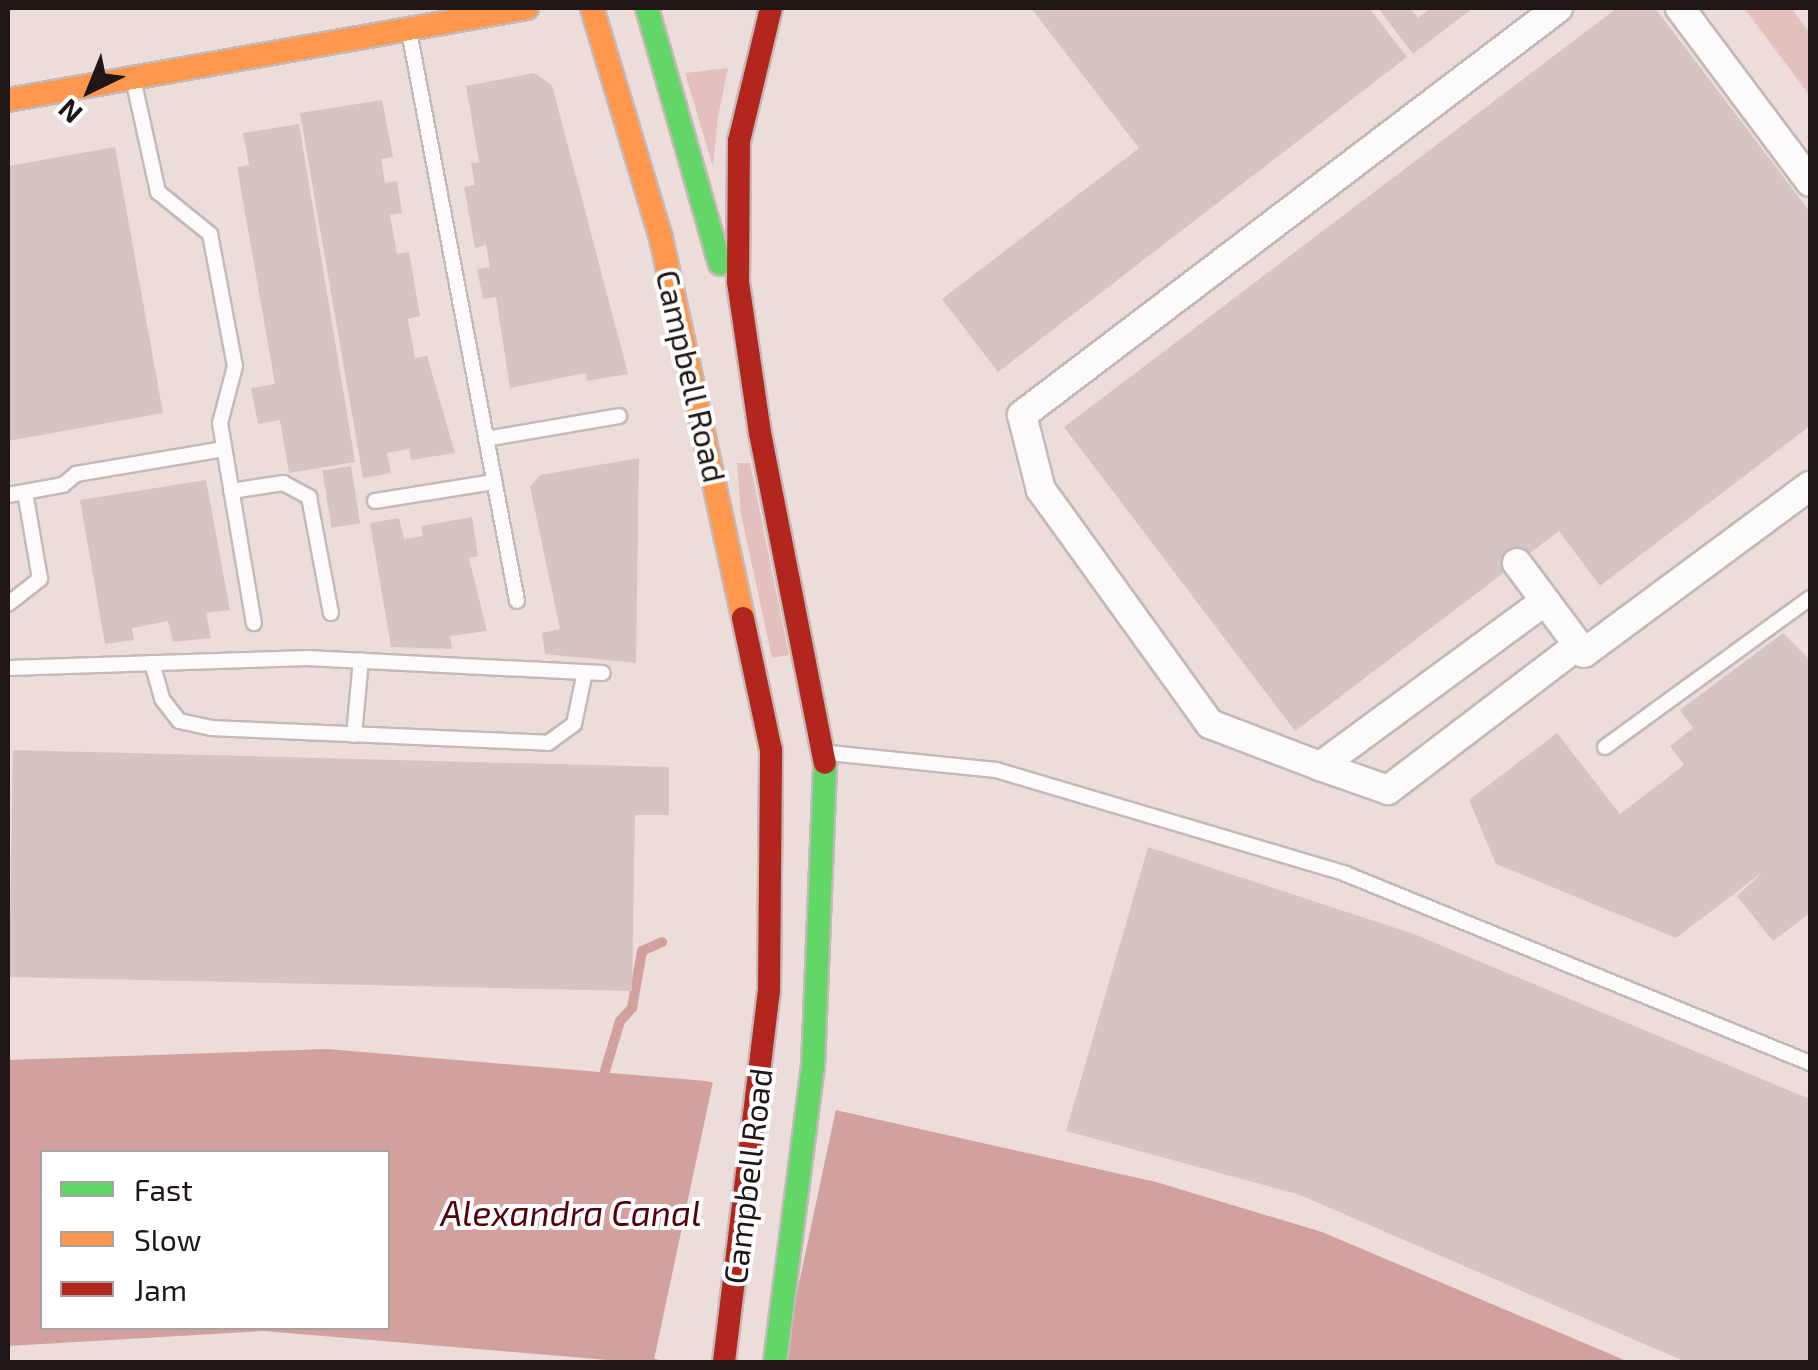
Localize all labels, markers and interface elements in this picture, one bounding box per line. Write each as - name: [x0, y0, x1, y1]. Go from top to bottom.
- north arrow: [40, 40, 140, 140]
- text: N: [51, 93, 89, 131]
- street label: Campbell Road: [649, 266, 735, 486]
- street label: Campbell Road: [715, 1066, 779, 1286]
- legend: [40, 1150, 390, 1330]
- text: Fast: [134, 1171, 193, 1207]
- water label: Alexandra Canal: [441, 1191, 701, 1233]
- text: Slow: [134, 1221, 201, 1257]
- text: Jam: [134, 1271, 187, 1307]

